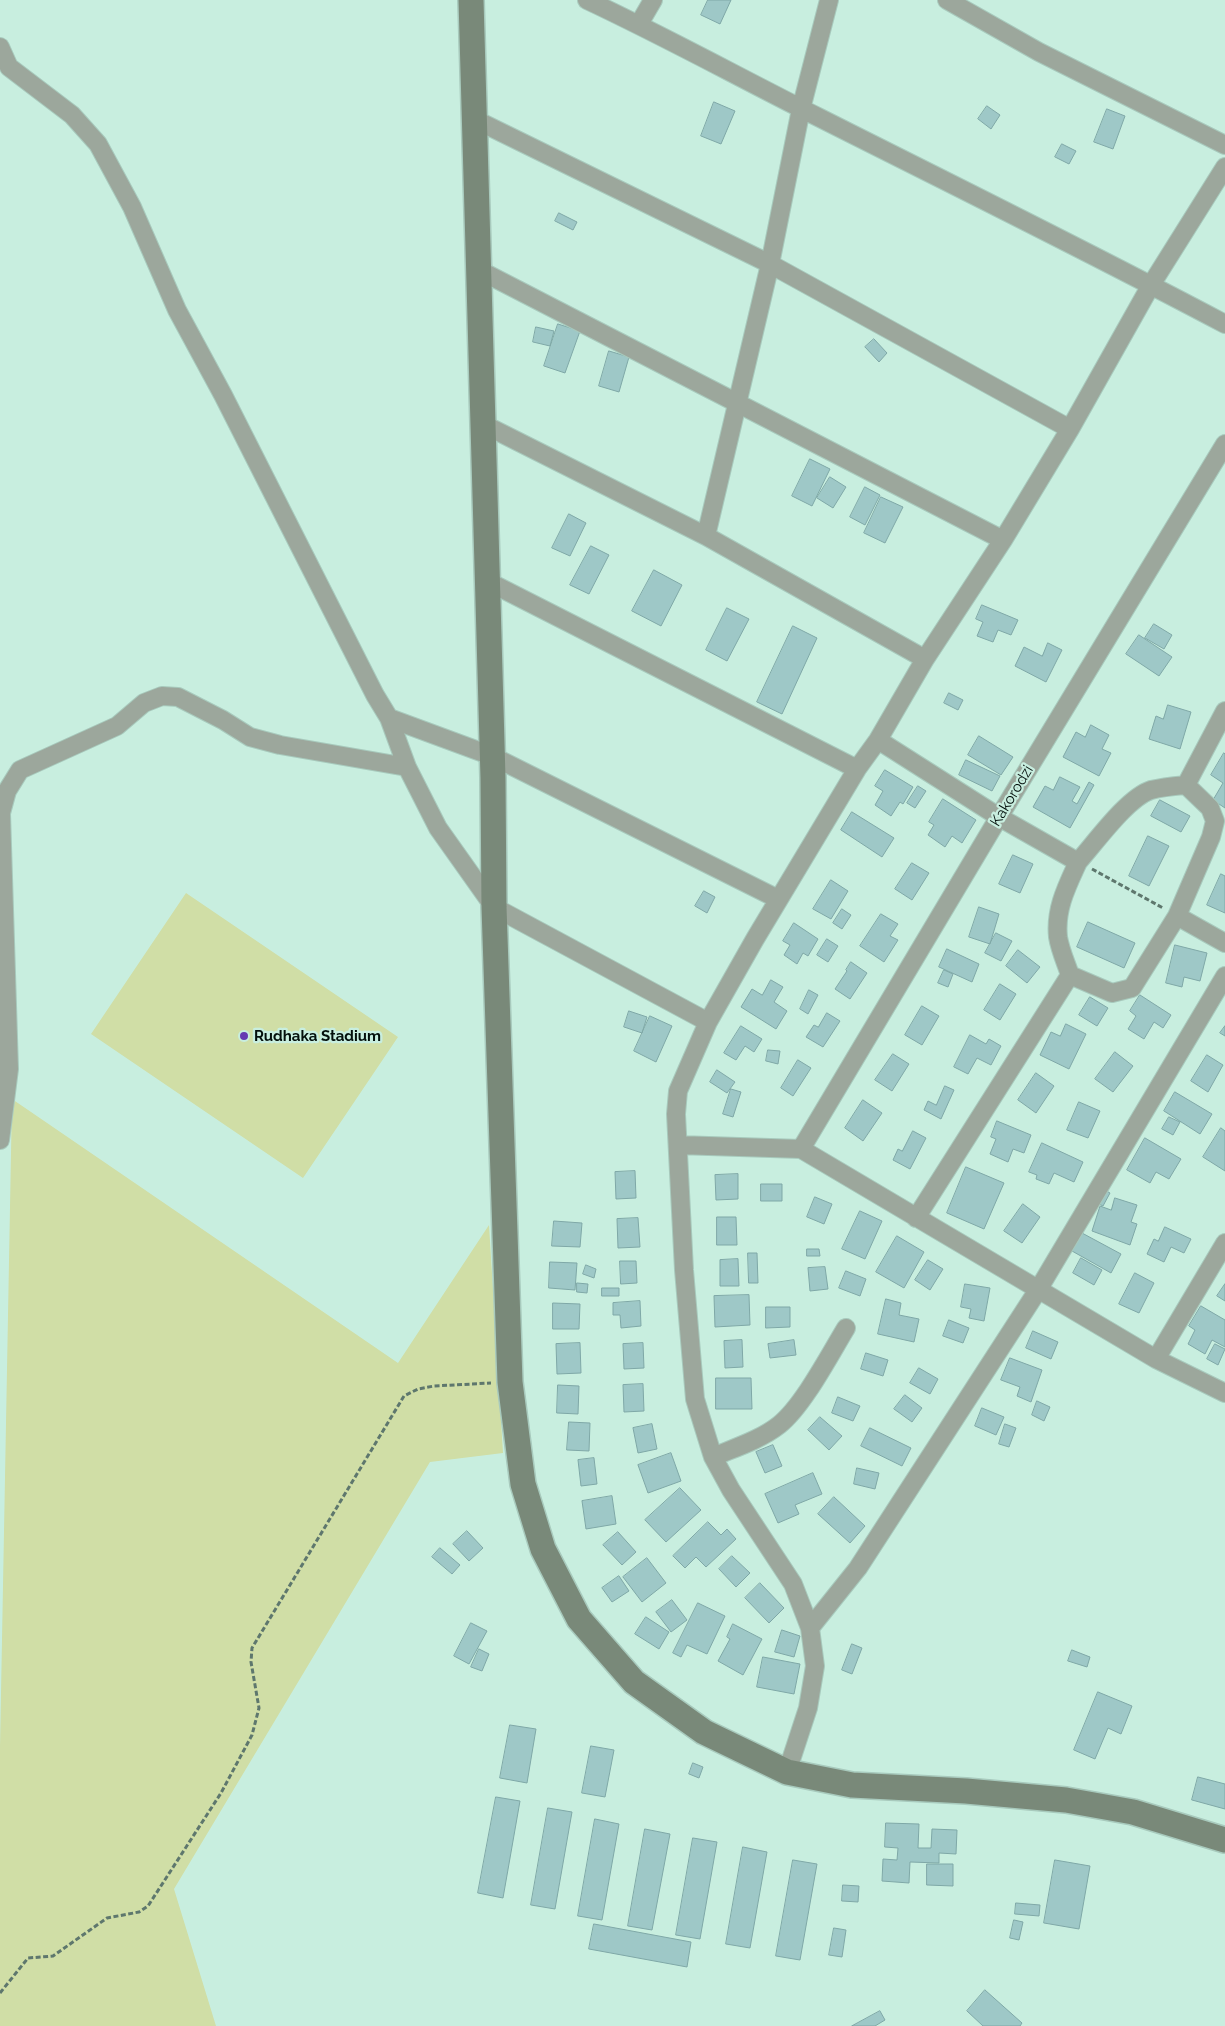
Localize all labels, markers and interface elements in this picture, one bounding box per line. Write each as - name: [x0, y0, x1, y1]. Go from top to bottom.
- street label: Kakorodzi: [987, 762, 1037, 830]
- place label: Rudhaka Stadium: [254, 1027, 381, 1045]
- marker: Rudhaka Stadium: [238, 1030, 250, 1042]

